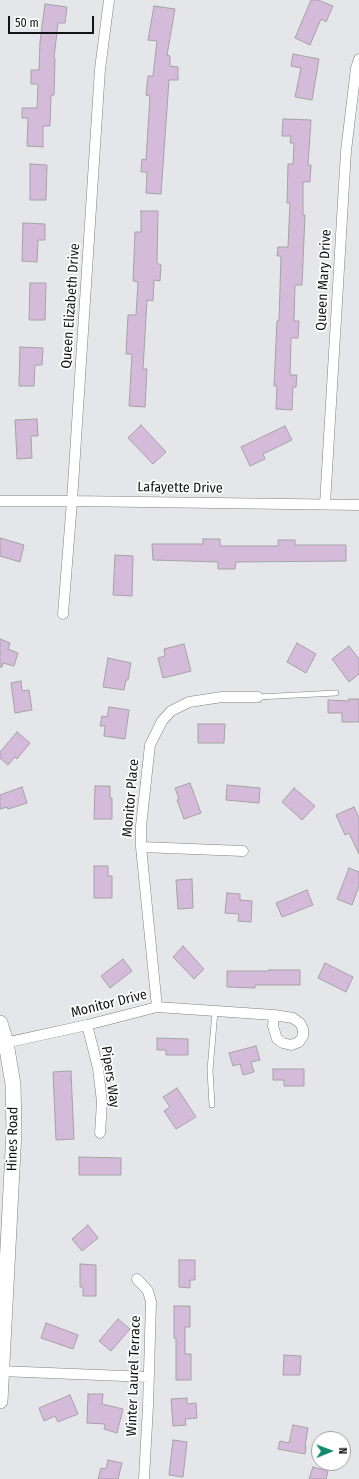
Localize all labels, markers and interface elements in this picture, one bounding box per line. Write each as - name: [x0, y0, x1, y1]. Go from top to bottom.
- scale bar: [10, 8, 96, 34]
- text: 50 m: [15, 16, 39, 30]
- street label: Queen Mary Drive: [313, 229, 335, 331]
- street label: Queen Elizabeth Drive: [58, 243, 84, 369]
- street label: Lafayette Drive: [137, 479, 223, 497]
- street label: Monitor Place: [119, 758, 143, 838]
- street label: Monitor Drive: [69, 986, 149, 1022]
- street label: Pipers Way: [97, 1045, 123, 1109]
- street label: Hines Road: [4, 1107, 22, 1171]
- street label: Winter Laurel Terrace: [123, 1315, 145, 1437]
- north arrow: [311, 1431, 351, 1471]
- text: N: [336, 1447, 349, 1454]

